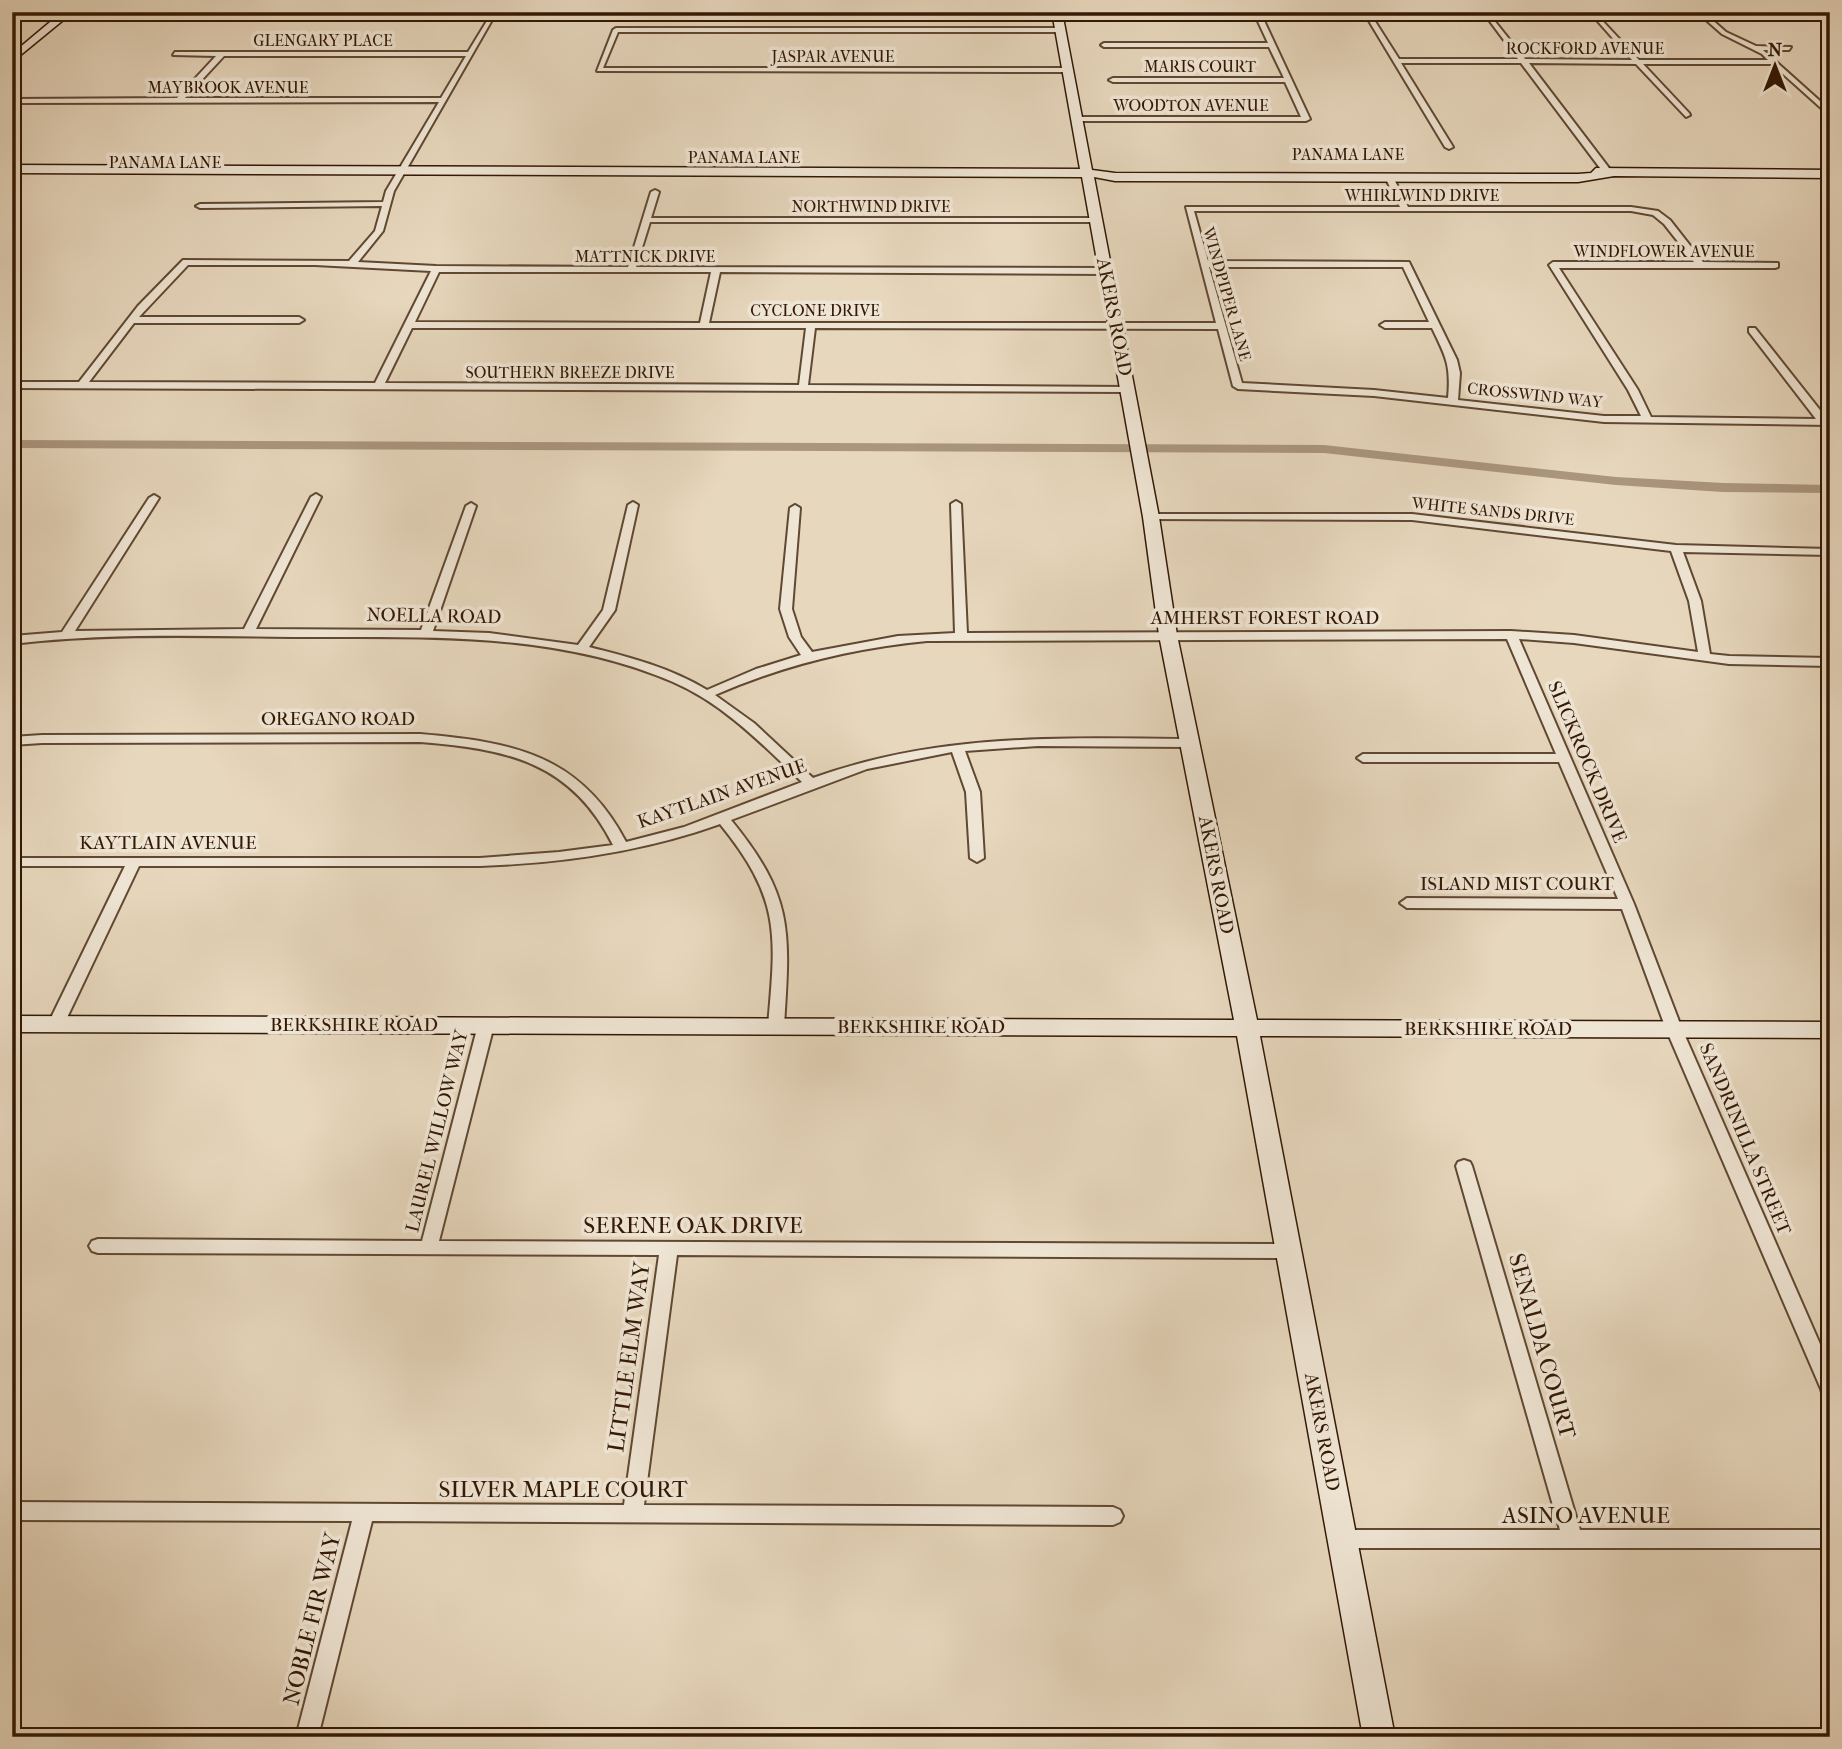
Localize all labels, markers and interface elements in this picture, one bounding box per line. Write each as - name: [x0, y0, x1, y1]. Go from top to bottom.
- street label: GLENGARY PLACE: [253, 31, 393, 50]
- north arrow: [1741, 32, 1811, 102]
- street label: ROCKFORD AVENUE: [1506, 39, 1664, 58]
- text: N: [1768, 39, 1783, 61]
- street label: JASPAR AVENUE: [770, 47, 895, 66]
- street label: MARIS COURT: [1144, 57, 1256, 76]
- street label: MAYBROOK AVENUE: [147, 78, 309, 97]
- street label: WOODTON AVENUE: [1112, 96, 1269, 115]
- street label: PANAMA LANE: [1292, 145, 1404, 164]
- street label: PANAMA LANE: [688, 148, 800, 167]
- street label: PANAMA LANE: [109, 153, 221, 172]
- street label: WHIRLWIND DRIVE: [1344, 186, 1499, 205]
- street label: NORTHWIND DRIVE: [792, 197, 951, 216]
- street label: WINDPIPER LANE: [1199, 224, 1255, 363]
- street label: WINDFLOWER AVENUE: [1573, 242, 1755, 261]
- street label: MATTNICK DRIVE: [575, 247, 716, 266]
- street label: AKERS ROAD: [1092, 255, 1136, 378]
- street label: CYCLONE DRIVE: [750, 301, 880, 320]
- street label: SOUTHERN BREEZE DRIVE: [466, 363, 675, 382]
- street label: CROSSWIND WAY: [1466, 378, 1605, 412]
- street label: WHITE SANDS DRIVE: [1410, 493, 1575, 529]
- street label: NOELLA ROAD: [366, 604, 502, 628]
- street label: AMHERST FOREST ROAD: [1150, 607, 1379, 629]
- street label: SLICKROCK DRIVE: [1543, 678, 1631, 847]
- street label: OREGANO ROAD: [261, 708, 415, 730]
- street label: KAYTLAIN AVENUE: [635, 755, 810, 833]
- street label: AKERS ROAD: [1194, 813, 1238, 936]
- street label: KAYTLAIN AVENUE: [79, 832, 257, 854]
- street label: ISLAND MIST COURT: [1420, 873, 1614, 895]
- street label: BERKSHIRE ROAD: [270, 1014, 438, 1036]
- street label: BERKSHIRE ROAD: [837, 1016, 1005, 1038]
- street label: BERKSHIRE ROAD: [1404, 1018, 1572, 1040]
- street label: LAUREL WILLOW WAY: [401, 1027, 473, 1234]
- street label: SANDRINILLA STREET: [1695, 1040, 1795, 1238]
- street label: SERENE OAK DRIVE: [583, 1212, 803, 1239]
- street label: SENALDA COURT: [1503, 1250, 1581, 1442]
- street label: LITTLE ELM WAY: [602, 1259, 656, 1454]
- street label: AKERS ROAD: [1300, 1370, 1344, 1493]
- street label: SILVER MAPLE COURT: [439, 1476, 688, 1503]
- street label: ASINO AVENUE: [1501, 1502, 1670, 1529]
- street label: NOBLE FIR WAY: [278, 1529, 347, 1708]

